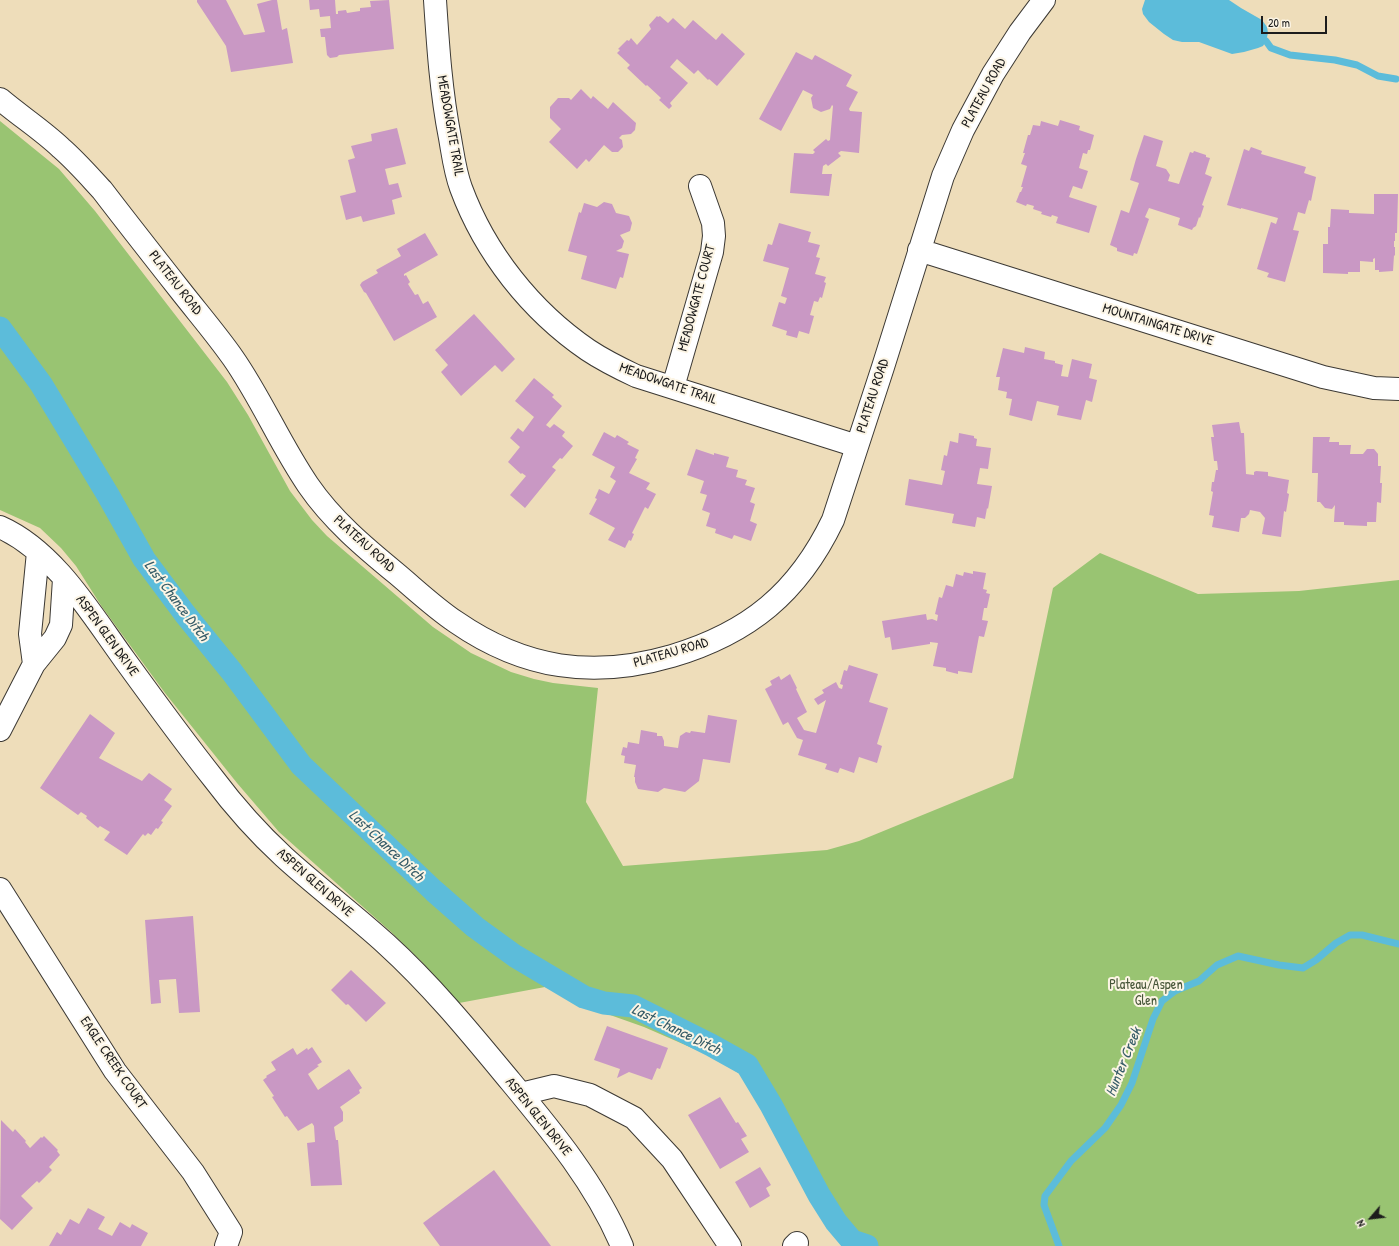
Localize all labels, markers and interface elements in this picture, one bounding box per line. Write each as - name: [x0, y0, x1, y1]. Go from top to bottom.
- scale bar: [1263, 8, 1329, 34]
- text: 20 m: [1268, 14, 1290, 31]
- street label: PLATEAU ROAD: [958, 55, 1010, 131]
- street label: MEADOWGATE TRAIL: [433, 74, 467, 178]
- street label: MEADOWGATE COURT: [675, 243, 719, 353]
- street label: PLATEAU ROAD: [145, 248, 205, 318]
- street label: MOUNTAINGATE DRIVE: [1100, 300, 1216, 350]
- street label: PLATEAU ROAD: [853, 357, 893, 435]
- street label: MEADOWGATE TRAIL: [617, 359, 719, 409]
- street label: PLATEAU ROAD: [330, 512, 398, 576]
- water label: Last Chance Ditch: [140, 557, 212, 645]
- street label: ASPEN GLEN DRIVE: [72, 592, 142, 680]
- street label: PLATEAU ROAD: [632, 634, 710, 672]
- water label: Last Chance Ditch: [345, 807, 427, 885]
- street label: ASPEN GLEN DRIVE: [273, 845, 357, 921]
- park label: Plateau/Aspen Glen: [1109, 977, 1183, 1010]
- water label: Last Chance Ditch: [629, 1001, 723, 1059]
- street label: EAGLE CREEK COURT: [76, 1014, 150, 1112]
- water label: Hunter Creek: [1102, 1025, 1146, 1099]
- street label: ASPEN GLEN DRIVE: [501, 1074, 575, 1160]
- north arrow: [1351, 1198, 1391, 1238]
- text: N: [1353, 1218, 1368, 1230]

